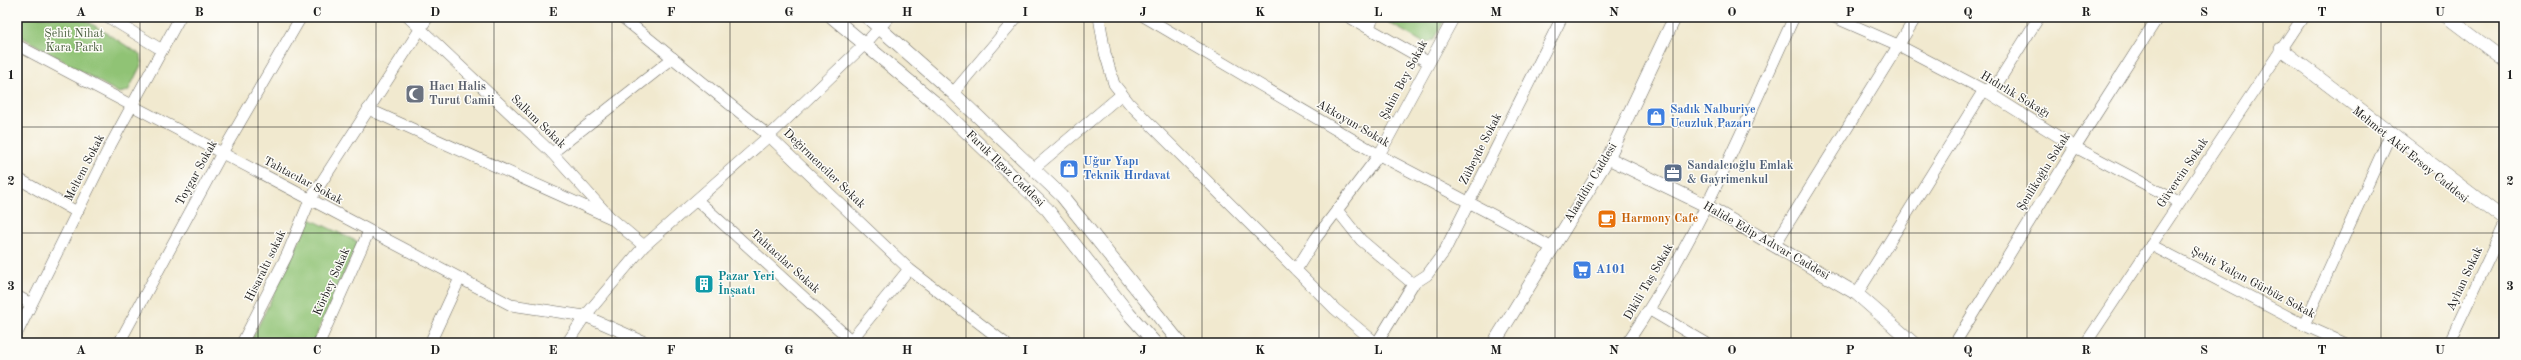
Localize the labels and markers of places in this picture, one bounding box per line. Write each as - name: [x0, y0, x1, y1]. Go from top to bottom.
- place label: Hacı Halis Turut Camii: [429, 81, 495, 107]
- mosque icon: Hacı Halis Turut Camii: [404, 83, 426, 105]
- place label: Sadık Nalburiye Ucuzluk Pazarı: [1670, 104, 1756, 130]
- shop icon: Sadık Nalburiye Ucuzluk Pazarı: [1645, 106, 1667, 128]
- place label: Uğur Yapı Teknik Hırdavat: [1083, 156, 1171, 182]
- shop icon: Uğur Yapı Teknik Hırdavat: [1058, 158, 1080, 180]
- place label: Sandalcıoğlu Emlak & Gayrimenkul: [1687, 160, 1794, 186]
- office icon: Sandalcıoğlu Emlak & Gayrimenkul: [1662, 162, 1684, 184]
- cafe icon: Harmony Cafe: [1596, 208, 1618, 230]
- place label: Harmony Cafe: [1621, 213, 1698, 225]
- supermarket icon: A101: [1571, 259, 1593, 281]
- place label: A101: [1596, 264, 1626, 276]
- place label: Pazar Yeri İnşaatı: [718, 271, 775, 297]
- building icon: Pazar Yeri İnşaatı: [693, 273, 715, 295]

